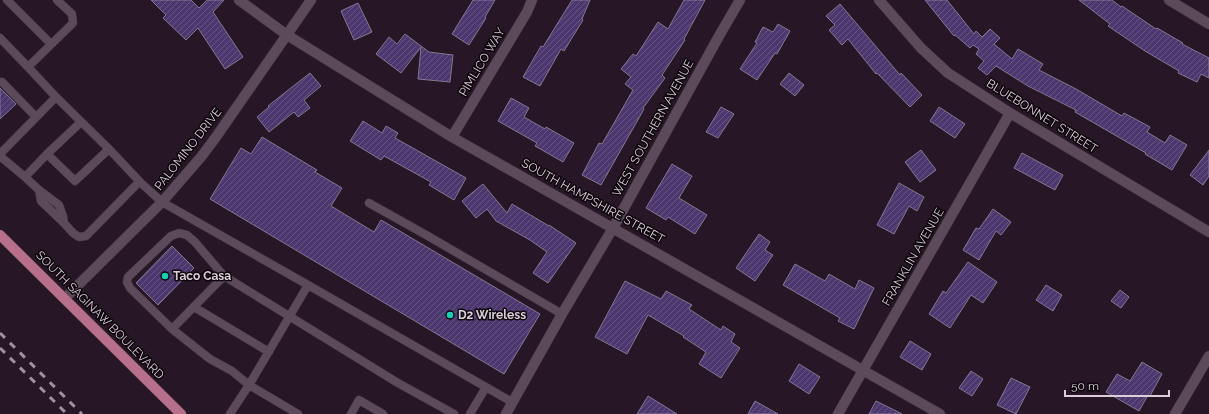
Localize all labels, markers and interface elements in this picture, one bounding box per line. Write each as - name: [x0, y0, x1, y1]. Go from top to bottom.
- street label: PIMLICO WAY: [456, 25, 508, 99]
- street label: WEST SOUTHERN AVENUE: [609, 57, 697, 199]
- street label: BLUEBONNET STREET: [984, 76, 1101, 156]
- street label: PALOMINO DRIVE: [152, 105, 224, 193]
- street label: SOUTH HAMPSHIRE STREET: [519, 156, 667, 247]
- street label: FRANKLIN AVENUE: [879, 206, 947, 308]
- street label: SOUTH SAGINAW BOULEVARD: [33, 248, 167, 382]
- place label: Taco Casa: [173, 269, 231, 283]
- marker: Taco Casa: [160, 271, 170, 281]
- place label: D2 Wireless: [458, 308, 526, 322]
- marker: D2 Wireless: [445, 310, 455, 320]
- scale bar: [1065, 372, 1169, 398]
- text: 50 m: [1071, 379, 1099, 393]

